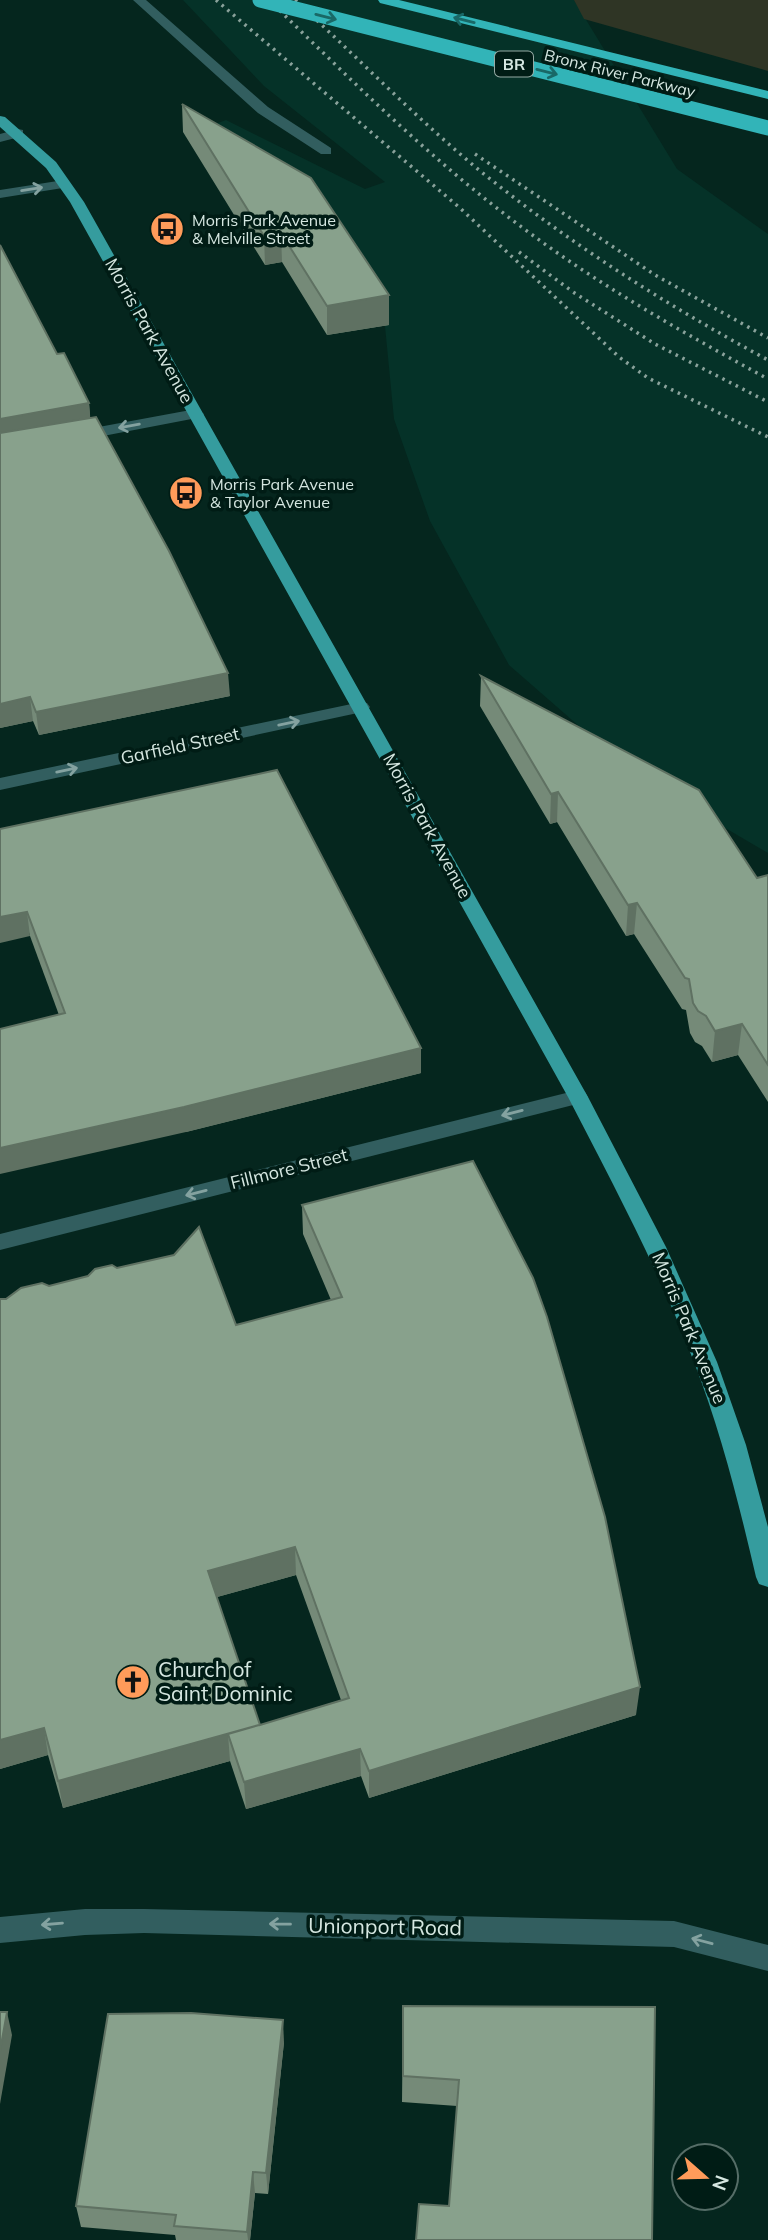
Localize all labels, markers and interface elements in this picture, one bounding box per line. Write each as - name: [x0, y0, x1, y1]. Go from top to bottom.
- one-way arrow: [314, 11, 337, 24]
- one-way arrow: [453, 13, 476, 26]
- street label: Bronx River Parkway: [542, 45, 698, 102]
- road number: BR: [495, 52, 533, 76]
- one-way arrow: [535, 66, 558, 79]
- one-way arrow: [20, 182, 43, 195]
- bus stop icon: Morris Park Avenue & Melville Street: [148, 210, 186, 248]
- place label: Morris Park Avenue & Melville Street: [192, 210, 336, 248]
- street label: Morris Park Avenue: [100, 254, 199, 407]
- one-way arrow: [118, 420, 140, 433]
- bus stop icon: Morris Park Avenue & Taylor Avenue: [167, 474, 205, 512]
- place label: Morris Park Avenue & Taylor Avenue: [210, 474, 354, 512]
- one-way arrow: [277, 715, 300, 729]
- street label: Garfield Street: [118, 722, 241, 769]
- street label: Morris Park Avenue: [378, 749, 477, 902]
- one-way arrow: [55, 763, 78, 777]
- one-way arrow: [501, 1107, 524, 1120]
- street label: Fillmore Street: [228, 1143, 350, 1194]
- one-way arrow: [186, 1187, 208, 1200]
- street label: Morris Park Avenue: [647, 1249, 732, 1407]
- place label: Church of Saint Dominic: [158, 1656, 293, 1706]
- church icon: Church of Saint Dominic: [114, 1663, 152, 1701]
- street label: Unionport Road: [308, 1912, 462, 1940]
- one-way arrow: [41, 1918, 64, 1931]
- one-way arrow: [268, 1918, 291, 1931]
- one-way arrow: [691, 1934, 714, 1947]
- north arrow: [670, 2142, 740, 2212]
- text: N: [707, 2172, 735, 2194]

